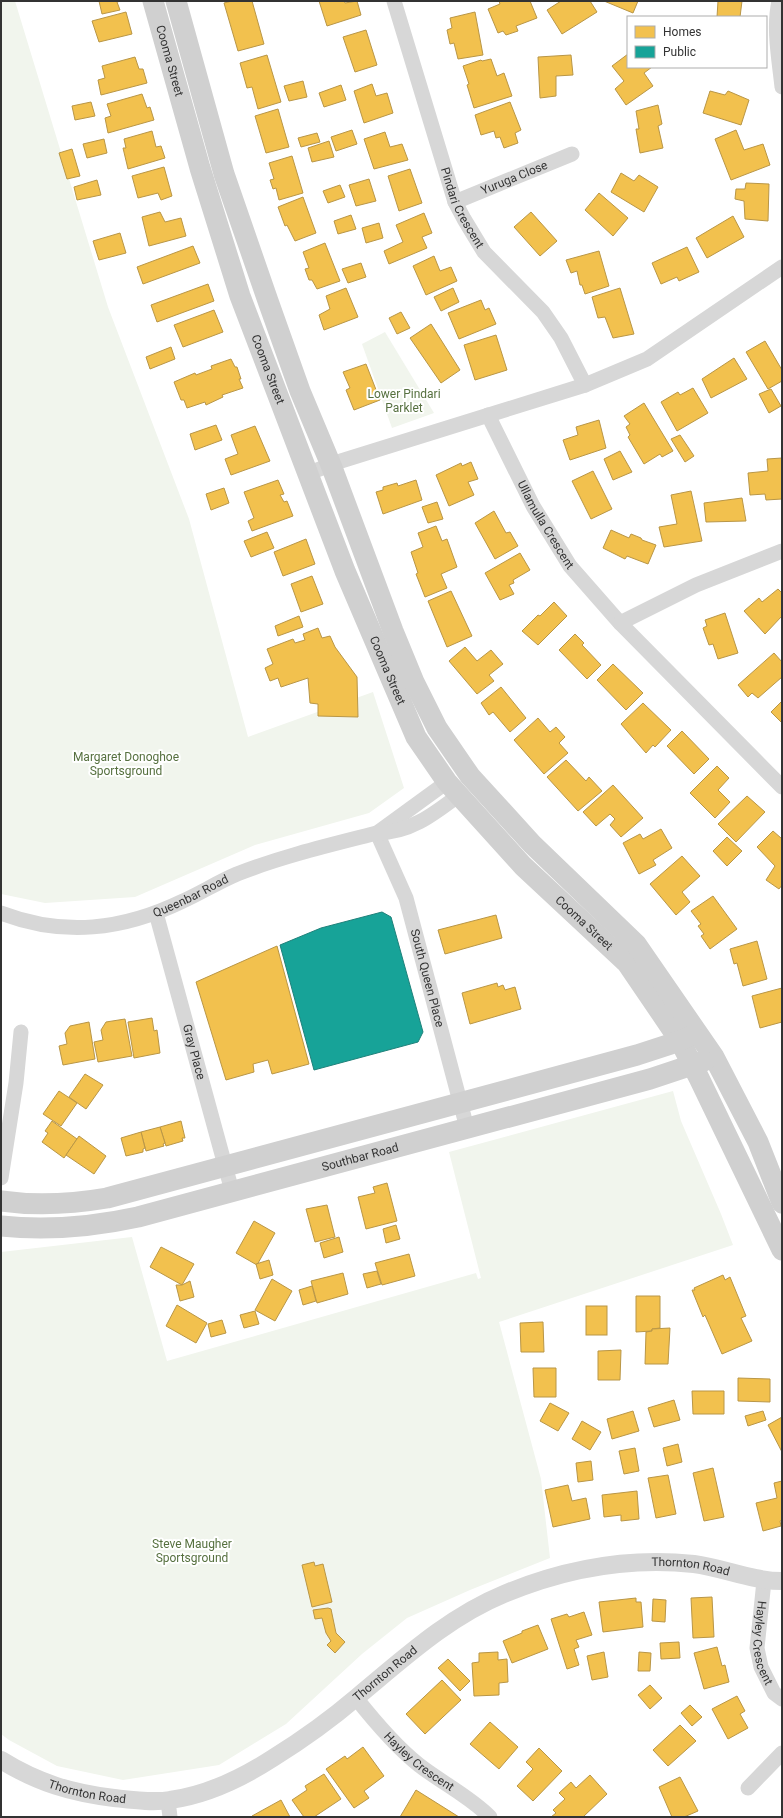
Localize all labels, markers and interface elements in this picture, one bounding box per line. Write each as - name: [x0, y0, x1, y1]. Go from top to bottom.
- legend: [627, 16, 767, 68]
- street label: Cooma Street: [153, 24, 186, 98]
- text: Homes: [663, 25, 701, 39]
- text: Public: [663, 45, 696, 59]
- street label: Yuruga Close: [479, 158, 550, 198]
- street label: Pindari Crescent: [438, 165, 487, 251]
- street label: Cooma Street: [248, 333, 288, 406]
- park label: Lower Pindari Parklet: [367, 387, 441, 415]
- street label: Ullamulla Crescent: [514, 478, 577, 572]
- street label: Cooma Street: [367, 634, 408, 707]
- park label: Margaret Donoghoe Sportsground: [73, 750, 179, 778]
- street label: Queenbar Road: [151, 872, 231, 920]
- street label: Cooma Street: [553, 893, 616, 953]
- street label: South Queen Place: [408, 927, 447, 1029]
- street label: Gray Place: [180, 1023, 208, 1081]
- street label: Southbar Road: [320, 1140, 400, 1174]
- park label: Steve Maugher Sportsground: [152, 1537, 232, 1565]
- street label: Thornton Road: [651, 1555, 731, 1579]
- street label: Hayley Crescent: [750, 1600, 776, 1687]
- street label: Thornton Road: [350, 1643, 420, 1704]
- street label: Hayley Crescent: [381, 1729, 457, 1794]
- street label: Thornton Road: [47, 1777, 127, 1806]

